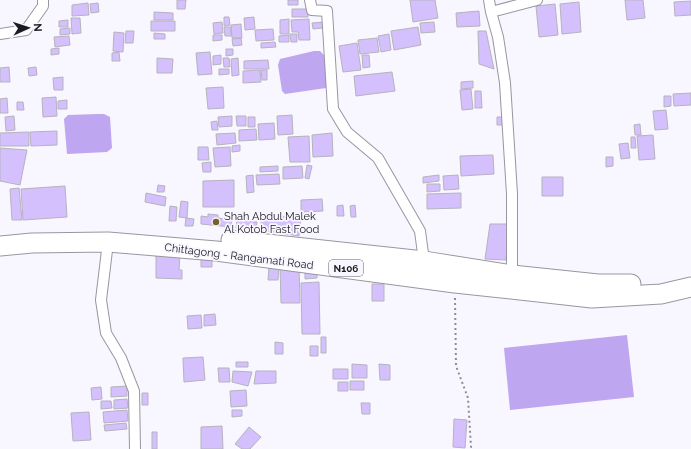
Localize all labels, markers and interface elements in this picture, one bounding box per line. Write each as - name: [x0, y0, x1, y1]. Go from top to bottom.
- north arrow: [8, 8, 48, 48]
- text: N: [31, 23, 44, 32]
- place label: Shah Abdul Malek Al Kotob Fast Food: [224, 210, 320, 236]
- marker: Shah Abdul Malek Al Kotob Fast Food: [211, 217, 221, 227]
- street label: Chittagong - Rangamati Road: [164, 241, 314, 272]
- road number: N106: [329, 260, 363, 276]

